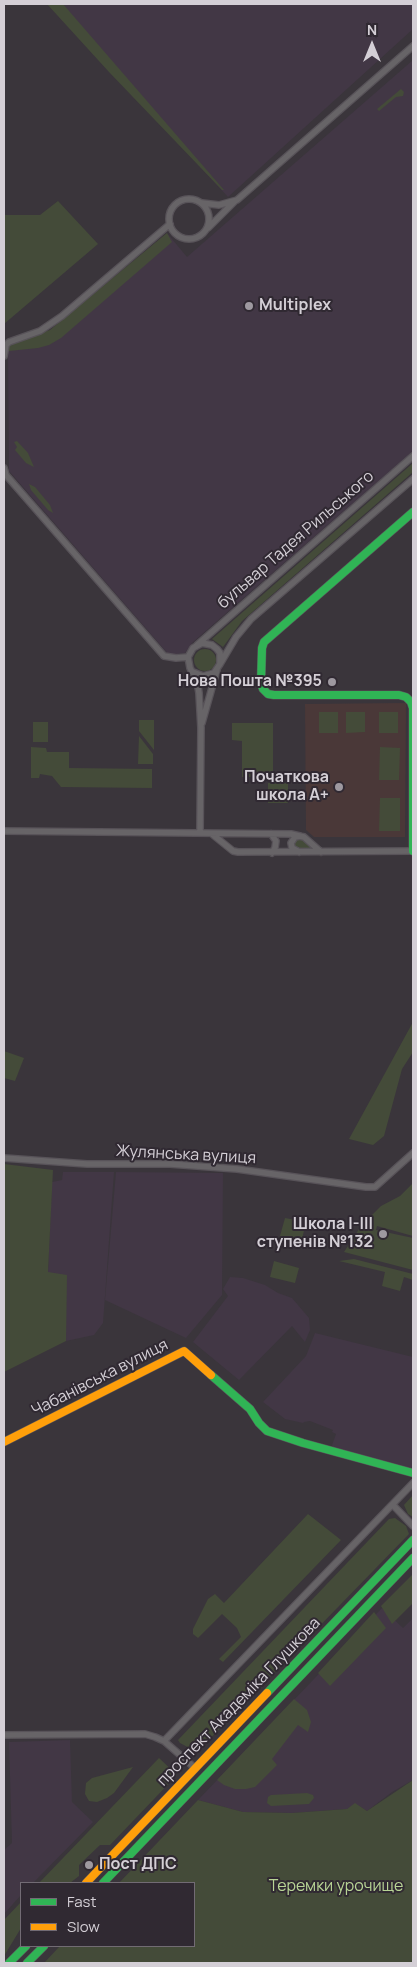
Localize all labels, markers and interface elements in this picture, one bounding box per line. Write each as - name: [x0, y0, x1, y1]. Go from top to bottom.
- north arrow: [347, 20, 397, 70]
- text: N: [367, 20, 377, 39]
- place label: Multiplex: [259, 296, 331, 316]
- marker: Multiplex: [243, 300, 255, 312]
- street label: бульвар Тадея Рильського: [214, 467, 378, 613]
- place label: Нова Пошта №395: [178, 672, 322, 692]
- marker: Нова Пошта №395: [326, 676, 338, 688]
- place label: Початкова школа А+: [244, 768, 329, 806]
- marker: Початкова школа А+: [333, 781, 345, 793]
- street label: Жулянська вулиця: [115, 1142, 257, 1168]
- place label: Школа І-ІІІ ступенів №132: [257, 1215, 373, 1253]
- marker: Школа І-ІІІ ступенів №132: [377, 1228, 389, 1240]
- street label: Чабанівська вулиця: [29, 1335, 171, 1421]
- street label: проспект Академіка Глушкова: [153, 1614, 325, 1790]
- place label: Пост ДПС: [99, 1855, 177, 1875]
- marker: Пост ДПС: [83, 1859, 95, 1871]
- park label: Теремки урочище: [269, 1877, 403, 1897]
- legend: [20, 1882, 195, 1947]
- text: Fast: [67, 1891, 96, 1912]
- text: Slow: [67, 1916, 100, 1937]

